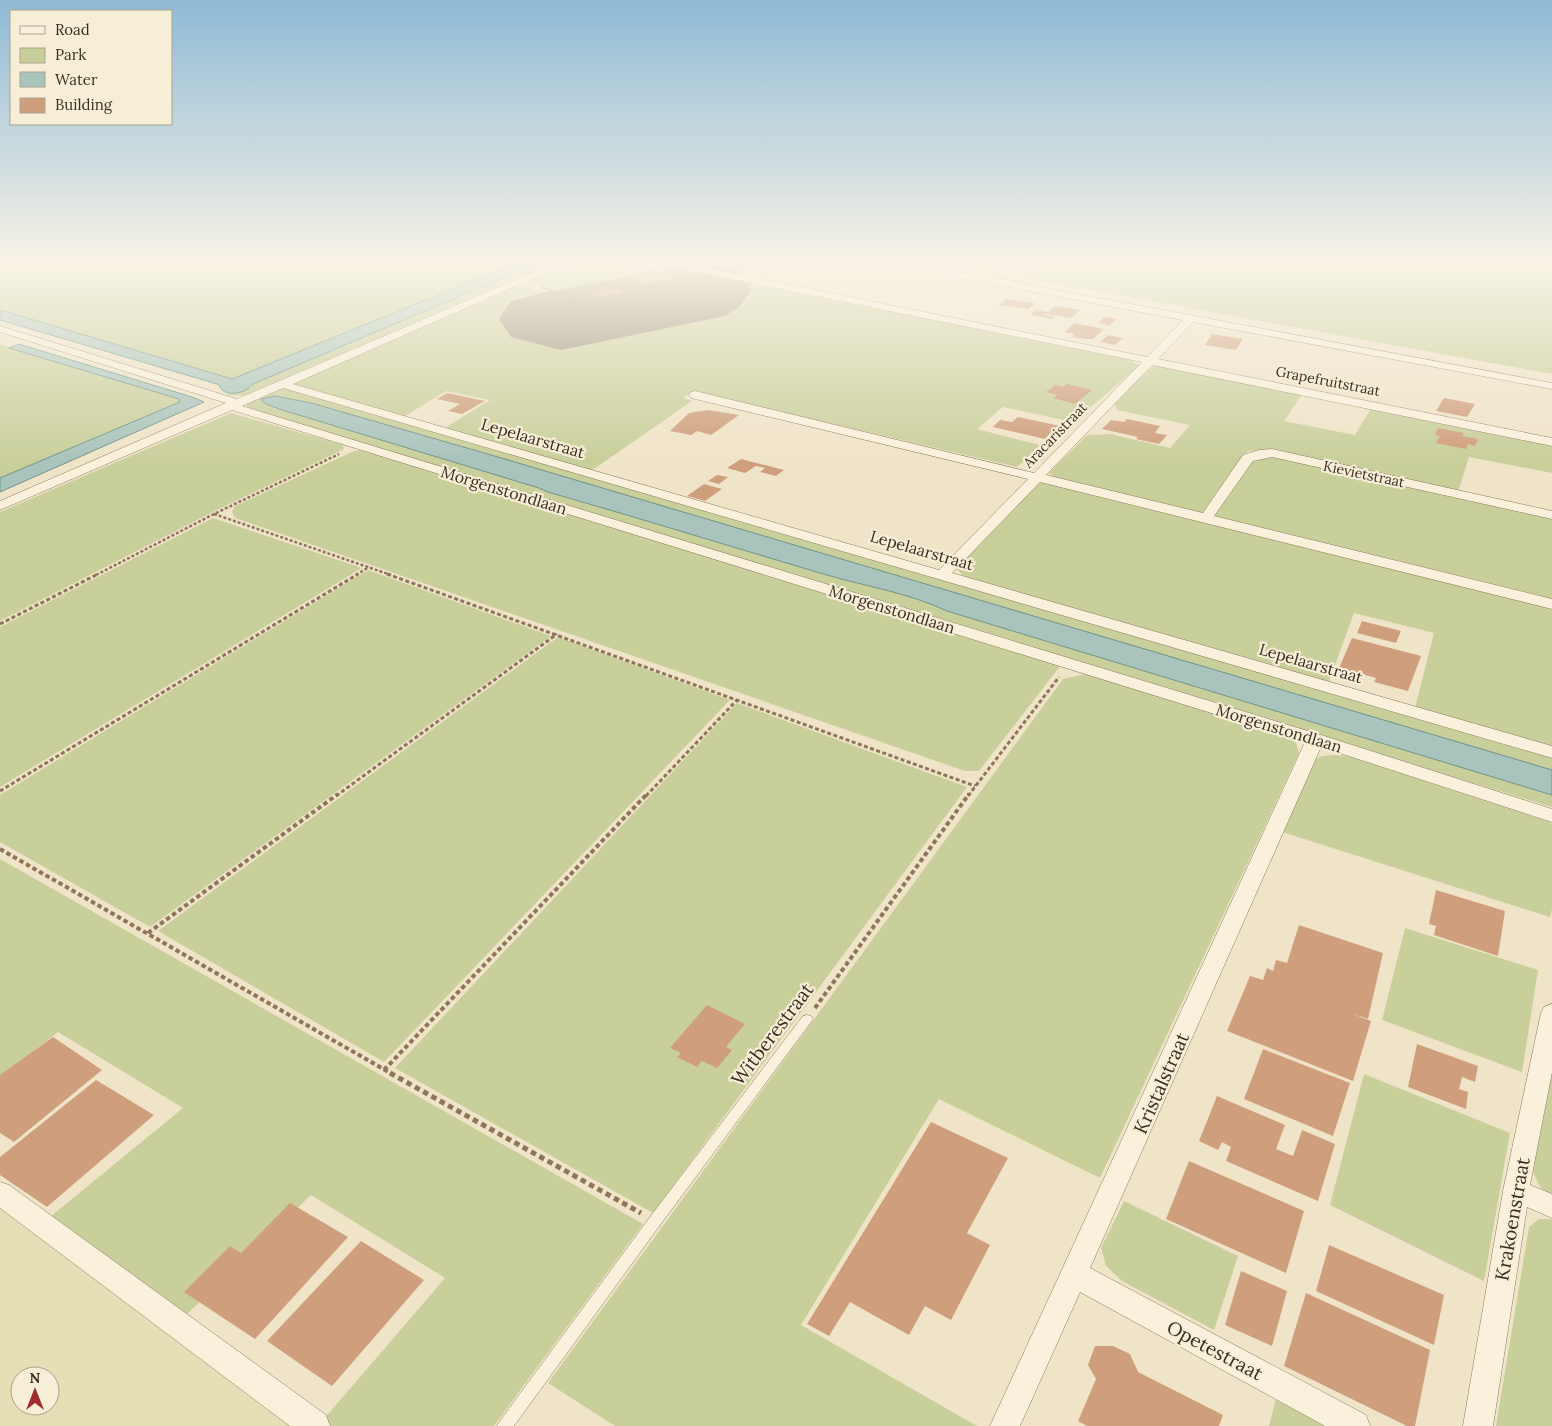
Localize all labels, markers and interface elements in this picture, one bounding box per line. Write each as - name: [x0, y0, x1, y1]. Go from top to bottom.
- legend: [10, 10, 172, 125]
- text: Road: [55, 20, 90, 39]
- text: Park: [55, 45, 86, 64]
- text: Water: [55, 70, 98, 89]
- text: Building: [55, 95, 113, 114]
- street label: Grapefruitstraat: [1274, 362, 1382, 400]
- street label: Aracaristraat: [1019, 398, 1091, 472]
- street label: Lepelaarstraat: [479, 414, 588, 463]
- street label: Kievietstraat: [1322, 457, 1407, 492]
- street label: Morgenstondlaan: [439, 461, 570, 519]
- street label: Lepelaarstraat: [868, 526, 977, 575]
- street label: Morgenstondlaan: [827, 580, 958, 638]
- street label: Lepelaarstraat: [1257, 639, 1366, 688]
- street label: Morgenstondlaan: [1214, 699, 1345, 757]
- street label: Witberestraat: [726, 977, 819, 1090]
- street label: Kristalstraat: [1128, 1028, 1194, 1138]
- street label: Krakoenstraat: [1489, 1155, 1535, 1283]
- street label: Opetestraat: [1163, 1315, 1268, 1386]
- north arrow: [10, 1366, 60, 1416]
- text: N: [30, 1369, 41, 1387]

